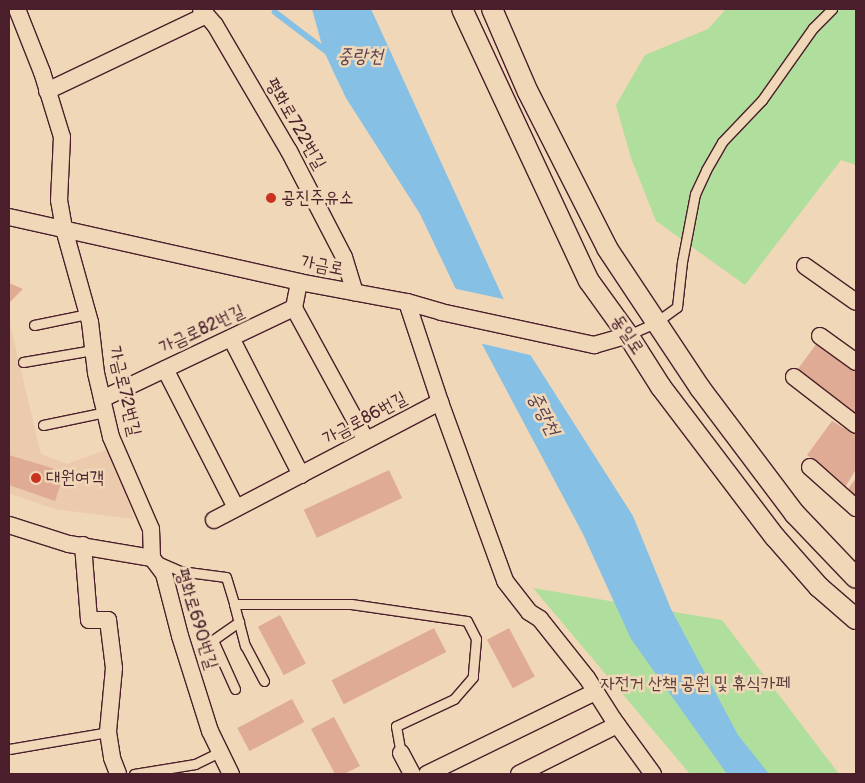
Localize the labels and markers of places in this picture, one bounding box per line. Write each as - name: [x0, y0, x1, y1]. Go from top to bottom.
- place label: 공진주유소: [281, 187, 353, 209]
- marker: 공진주유소: [265, 192, 277, 204]
- place label: 대원여객: [46, 467, 104, 489]
- marker: 대원여객: [30, 472, 42, 484]

